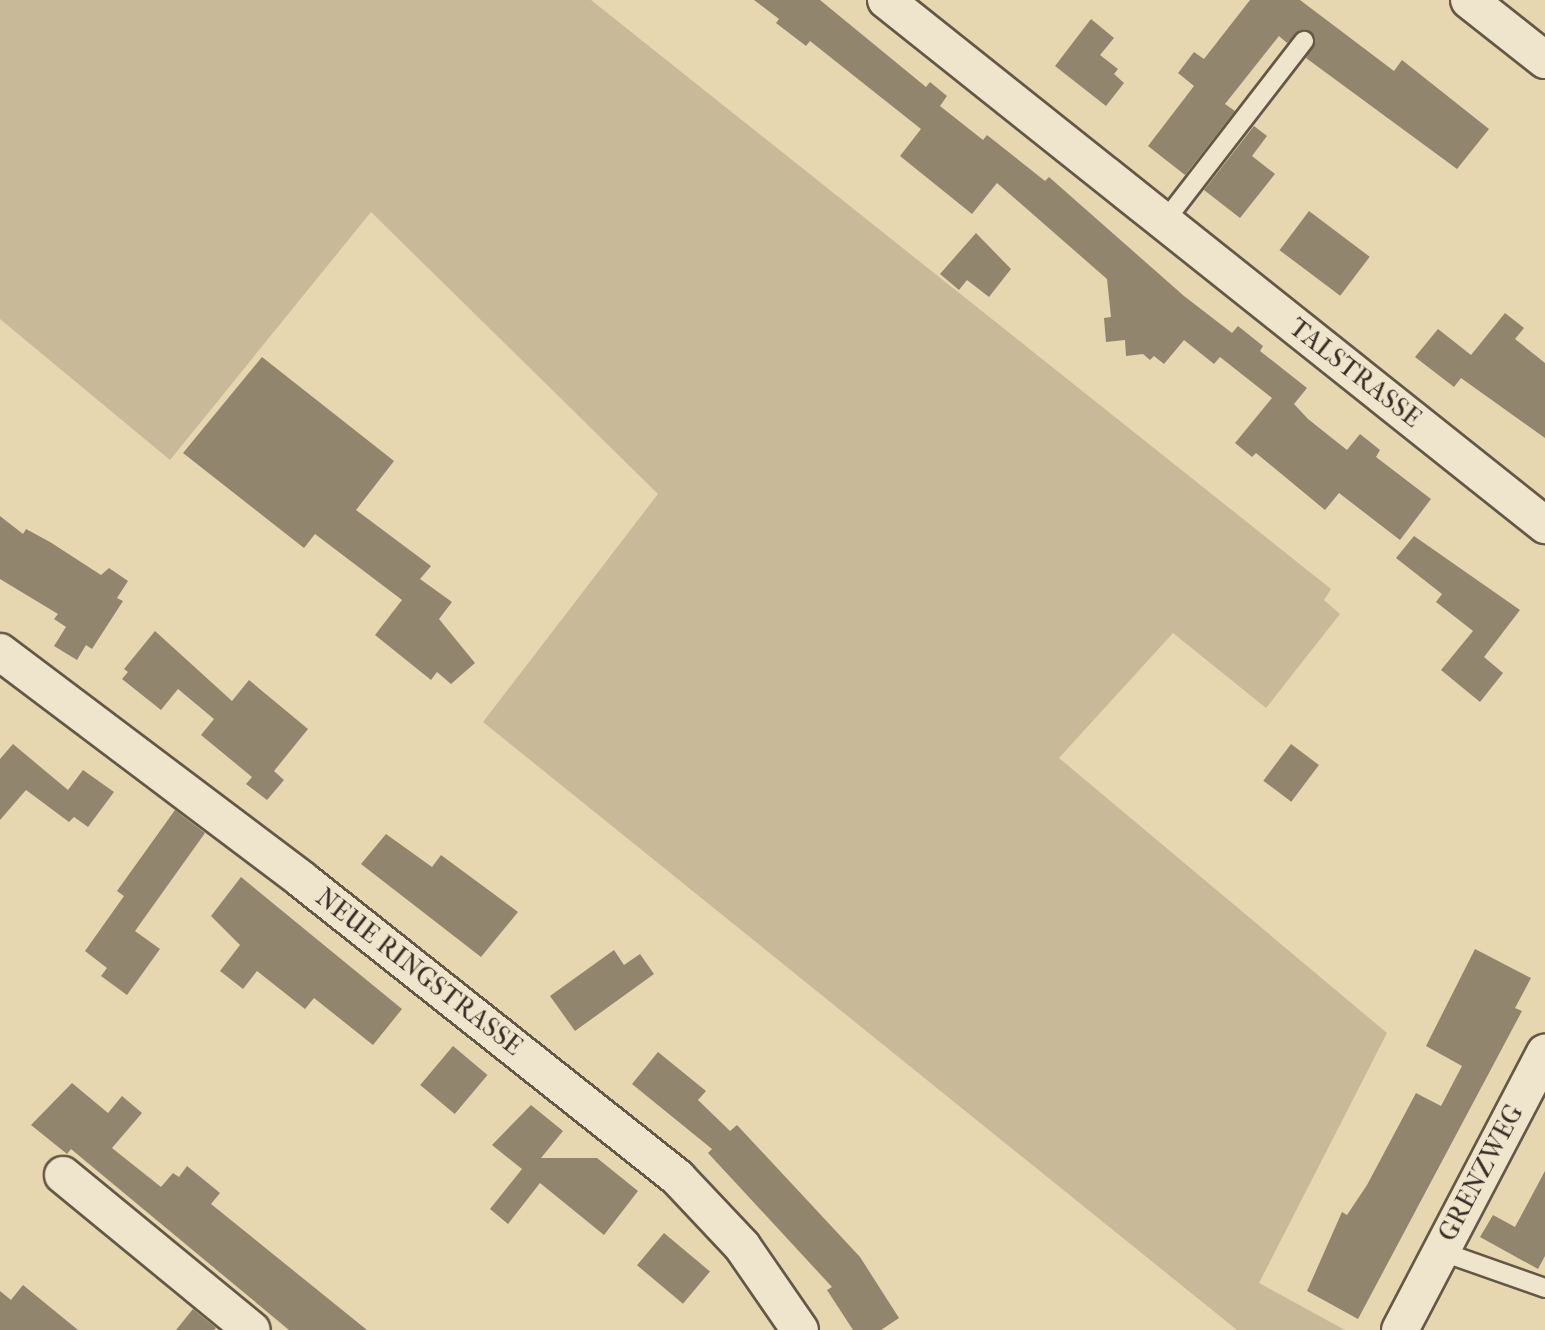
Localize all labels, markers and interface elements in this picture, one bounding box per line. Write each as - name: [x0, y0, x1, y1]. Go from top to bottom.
- street label: TALSTRASSE: [1283, 312, 1427, 434]
- street label: NEUE RINGSTRASSE: [310, 882, 528, 1062]
- street label: GRENZWEG: [1432, 1099, 1530, 1247]

